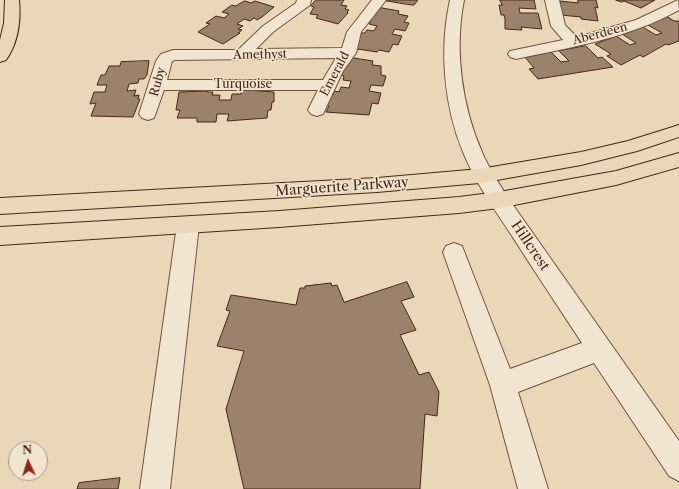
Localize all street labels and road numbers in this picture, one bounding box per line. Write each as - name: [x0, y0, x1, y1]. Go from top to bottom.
- street label: Aberdeen: [571, 20, 629, 48]
- street label: Amethyst: [233, 47, 287, 63]
- street label: Emerald: [317, 49, 353, 99]
- street label: Ruby: [147, 66, 169, 98]
- street label: Turquoise: [214, 78, 272, 92]
- street label: Marguerite Parkway: [275, 174, 409, 200]
- street label: Hillcrest: [507, 218, 553, 274]

